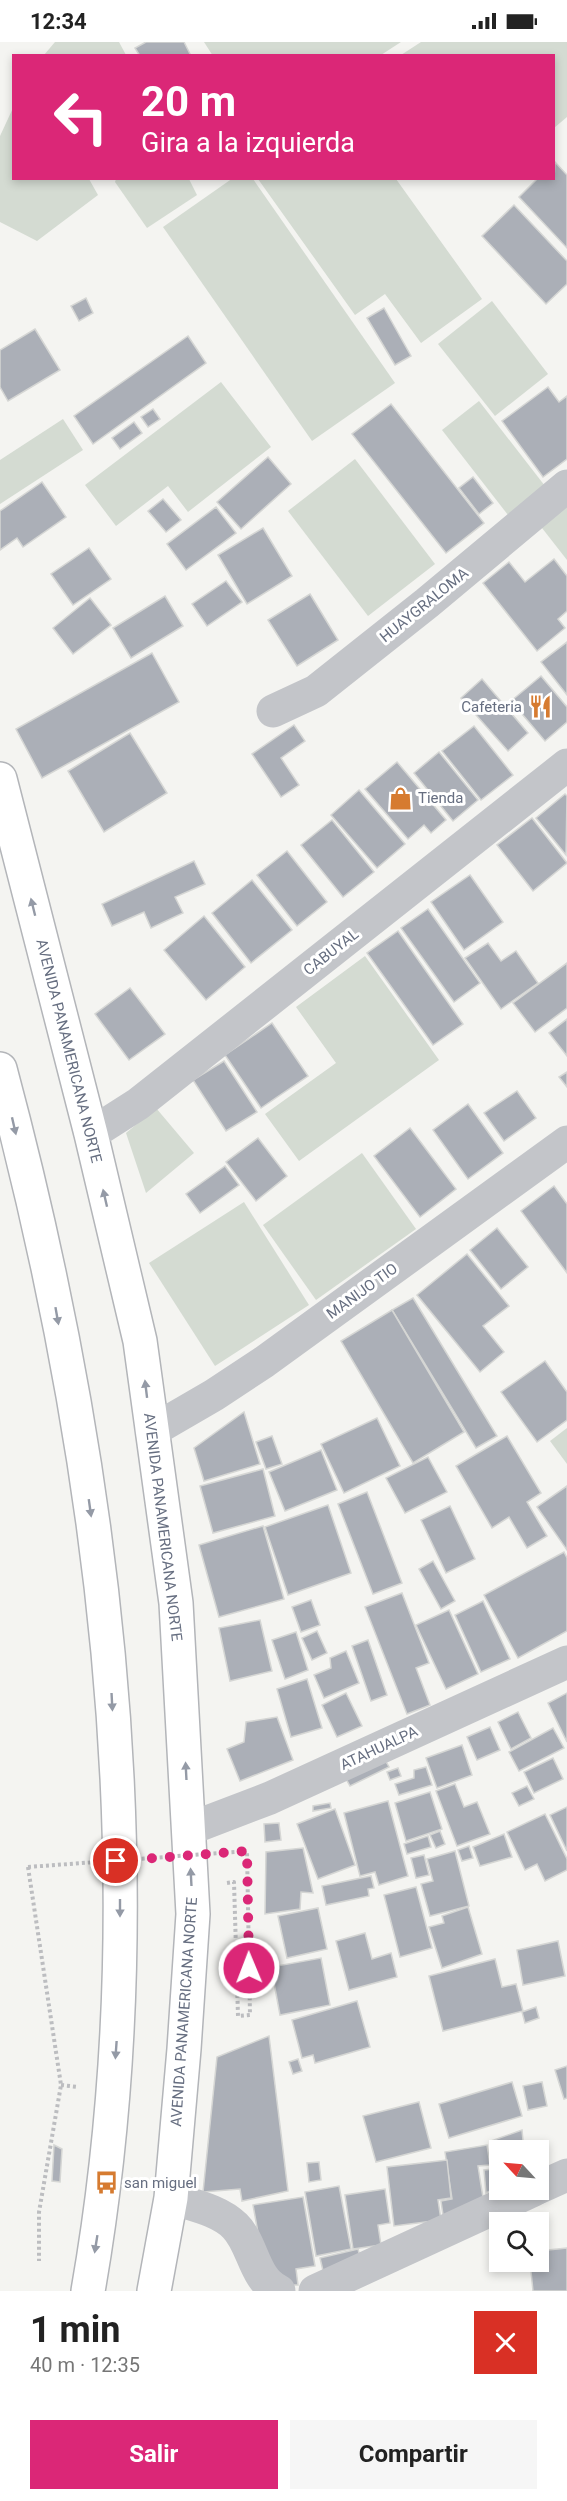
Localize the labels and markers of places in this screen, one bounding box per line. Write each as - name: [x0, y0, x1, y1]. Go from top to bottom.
- restaurant icon: Cafeteria: [527, 694, 553, 720]
- place label: Cafeteria: [461, 698, 522, 716]
- shop icon: Tienda: [387, 785, 413, 811]
- place label: Tienda: [418, 789, 463, 807]
- pin: [90, 1835, 141, 1886]
- bus stop icon: san miguel: [93, 2170, 119, 2196]
- place label: san miguel: [124, 2174, 197, 2192]

